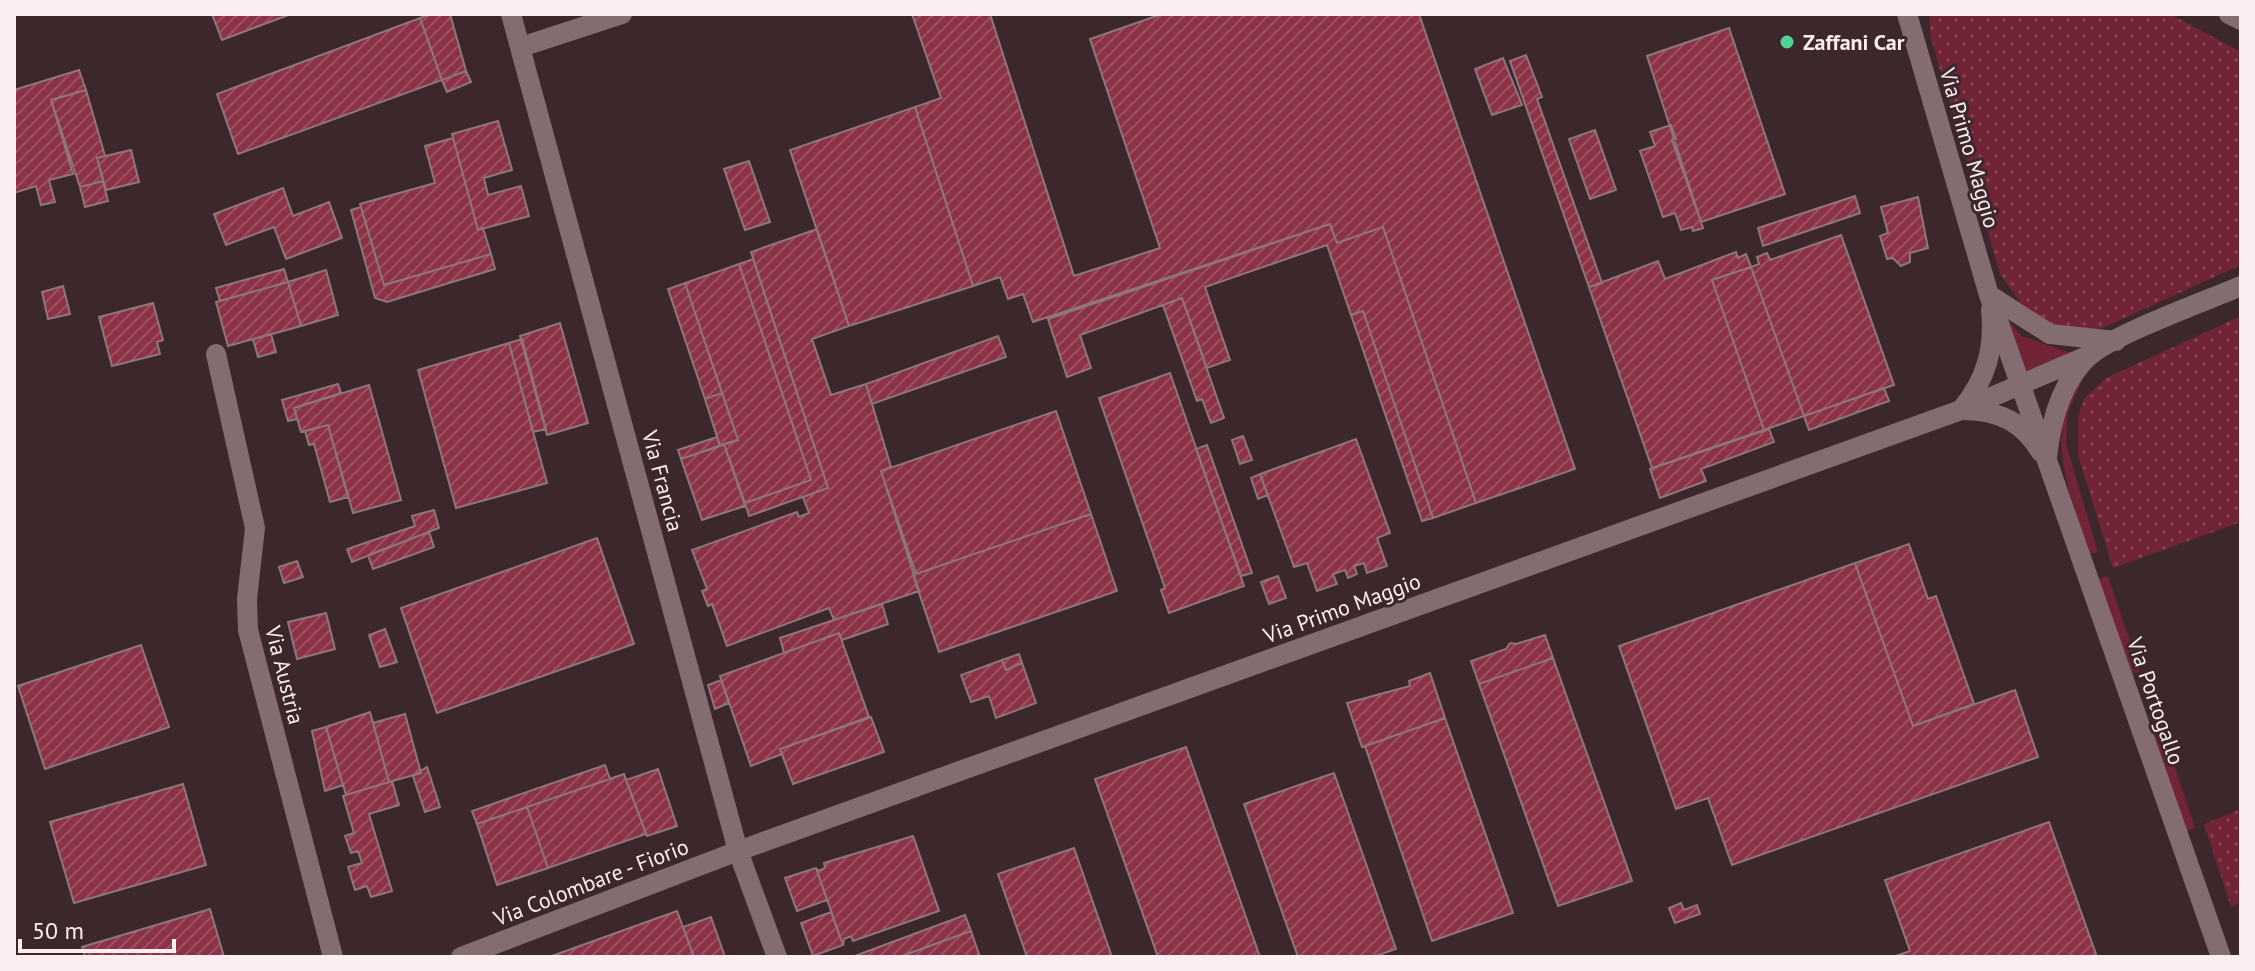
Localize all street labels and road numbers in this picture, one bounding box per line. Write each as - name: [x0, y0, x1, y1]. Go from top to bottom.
- street label: Via Primo Maggio: [1933, 64, 2006, 231]
- street label: Via Francia: [636, 426, 690, 535]
- street label: Via Primo Maggio: [1259, 567, 1424, 650]
- street label: Via Austria: [259, 622, 311, 727]
- street label: Via Portogallo: [2121, 633, 2191, 768]
- street label: Via Colombare - Fiorio: [489, 832, 692, 932]

